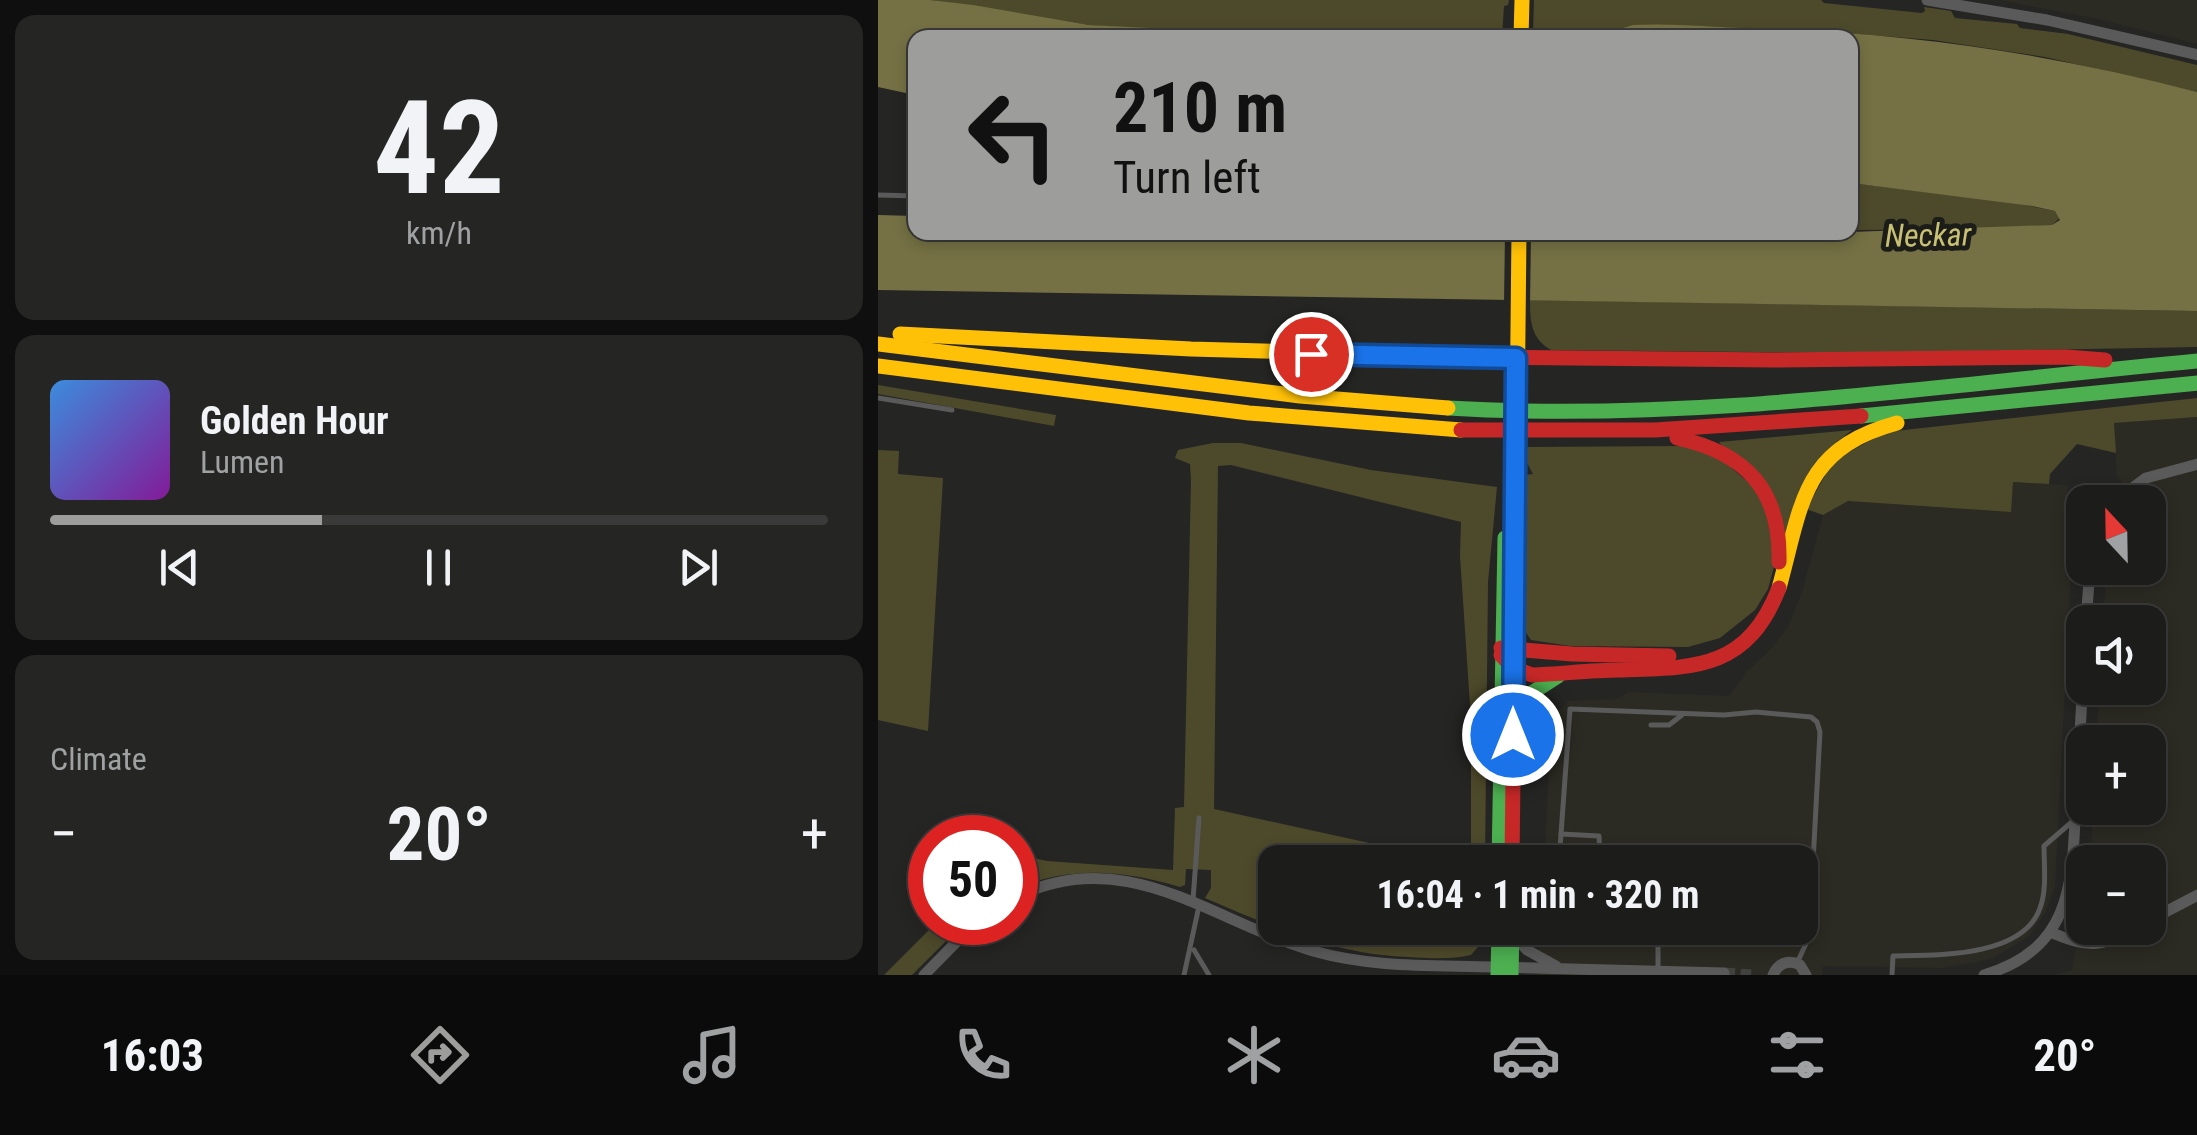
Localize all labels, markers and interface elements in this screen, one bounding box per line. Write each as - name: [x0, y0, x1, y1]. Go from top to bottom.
- text: 210 m: [1113, 67, 1287, 149]
- icon: left: [948, 70, 1078, 200]
- text: 42: [373, 72, 505, 225]
- text: Turn left: [1113, 151, 1261, 204]
- text: km/h: [406, 214, 472, 252]
- water label: Neckar: [1884, 215, 1973, 255]
- pin: [1269, 312, 1354, 397]
- icon: arrive: [1284, 327, 1339, 382]
- text: Golden Hour: [200, 399, 389, 443]
- text: Lumen: [200, 443, 285, 481]
- north arrow: [2066, 485, 2166, 585]
- map controls: [2066, 485, 2166, 945]
- icon: previous: [152, 540, 207, 595]
- icon: pause: [411, 540, 466, 595]
- icon: next: [671, 540, 726, 595]
- button: sound: [2066, 605, 2166, 705]
- position arrow: [1461, 683, 1565, 787]
- button: +: [2066, 725, 2166, 825]
- text: Climate: [50, 740, 147, 778]
- text: 20°: [387, 790, 492, 878]
- text: −: [50, 802, 78, 866]
- text: +: [801, 802, 828, 866]
- speed limit sign: 50: [908, 815, 1038, 945]
- button: −: [2066, 845, 2166, 945]
- text: 16:04 · 1 min · 320 m: [1377, 873, 1699, 917]
- icon: directions: [405, 1020, 475, 1090]
- icon: music: [677, 1020, 747, 1090]
- icon: phone: [948, 1020, 1018, 1090]
- icon: climate: [1219, 1020, 1289, 1090]
- icon: car: [1491, 1020, 1561, 1090]
- icon: filters: [1762, 1020, 1832, 1090]
- text: 16:03: [101, 1029, 204, 1082]
- text: 20°: [2033, 1029, 2096, 1082]

